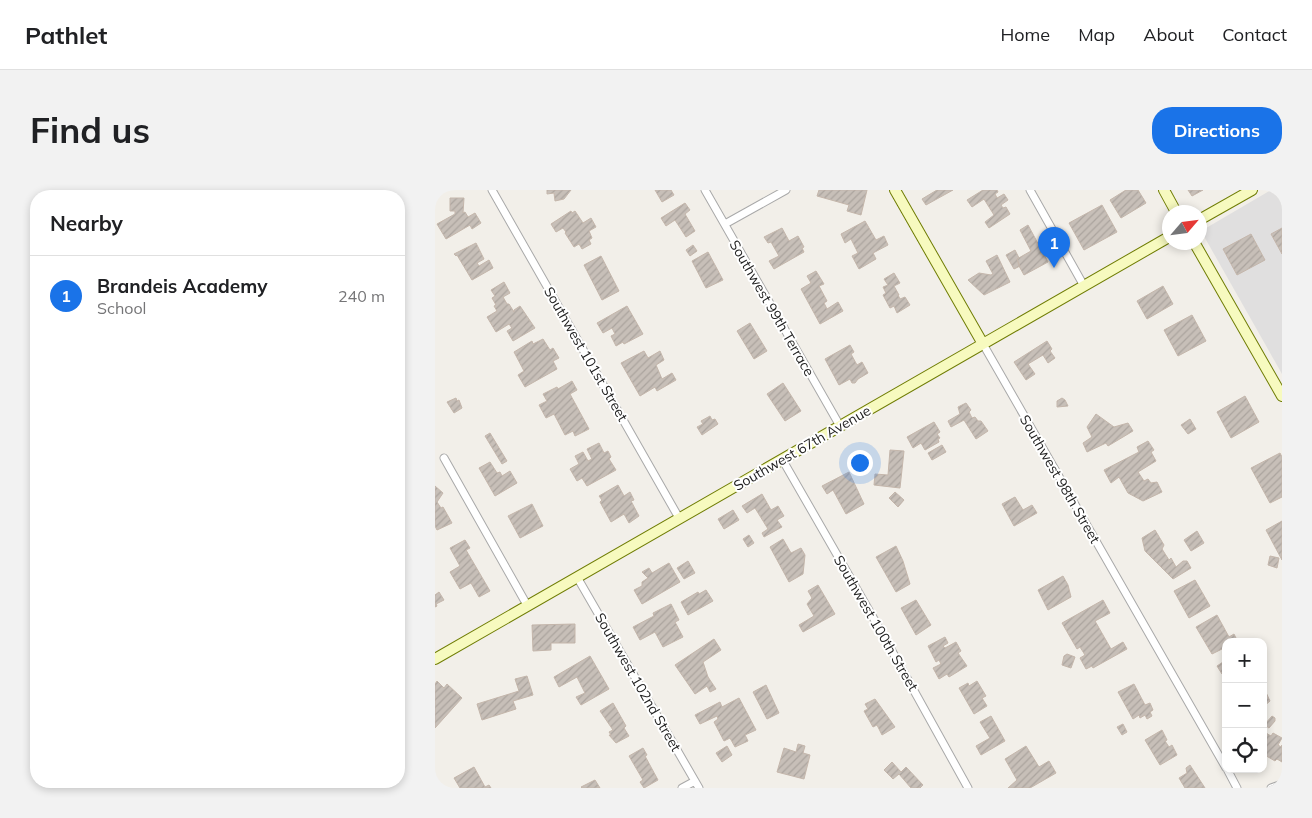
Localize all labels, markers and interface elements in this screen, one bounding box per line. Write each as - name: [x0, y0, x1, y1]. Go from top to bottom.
- text: Pathlet: [25, 20, 107, 50]
- text: Home: [1000, 23, 1050, 46]
- text: Map: [1078, 23, 1115, 46]
- text: About: [1143, 23, 1194, 46]
- text: Contact: [1222, 23, 1287, 46]
- button: Directions: [1152, 107, 1282, 154]
- text: Find us: [30, 108, 150, 152]
- north arrow: [1162, 205, 1207, 250]
- text: Nearby: [50, 210, 123, 236]
- pin: 1: [1038, 227, 1070, 268]
- street label: Southwest 99th Terrace: [726, 237, 818, 379]
- text: Brandeis Academy: [97, 274, 268, 298]
- street label: Southwest 101st Street: [540, 284, 632, 425]
- text: 1: [61, 286, 71, 306]
- text: 240 m: [338, 286, 385, 306]
- text: School: [97, 298, 146, 318]
- street label: Southwest 67th Avenue: [730, 401, 874, 495]
- street label: Southwest 98th Street: [1016, 412, 1104, 546]
- your location: [847, 450, 873, 476]
- street label: Southwest 100th Street: [830, 552, 922, 694]
- street label: Southwest 102nd Street: [591, 609, 685, 755]
- map controls: [1222, 638, 1267, 773]
- button: +: [1222, 638, 1267, 683]
- button: −: [1222, 683, 1267, 728]
- button: locate: [1222, 728, 1267, 773]

